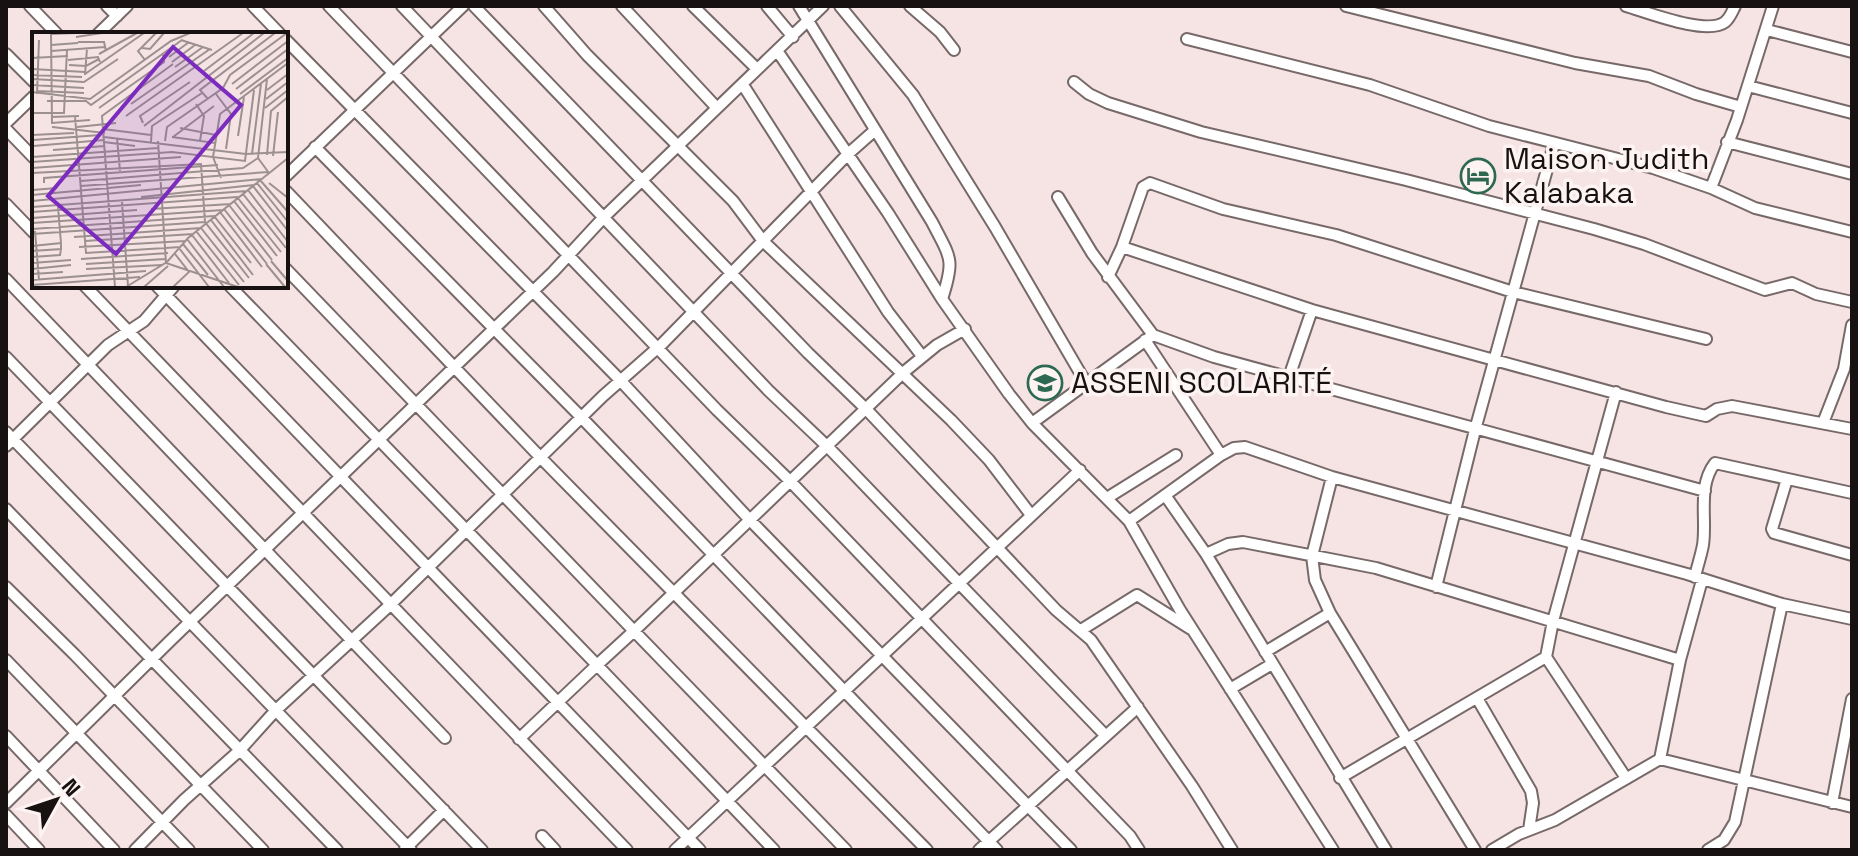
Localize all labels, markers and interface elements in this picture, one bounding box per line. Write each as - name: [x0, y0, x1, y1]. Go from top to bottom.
- inset map: [32, 32, 288, 288]
- place label: Maison Judith Kalabaka: [1504, 139, 1709, 212]
- hotel icon: Maison Judith Kalabaka: [1459, 157, 1497, 195]
- place label: ASSENI SCOLARITÉ: [1071, 363, 1332, 402]
- school or university icon: ASSENI SCOLARITÉ: [1026, 364, 1064, 402]
- north arrow: [16, 760, 96, 840]
- text: N: [56, 772, 87, 802]

